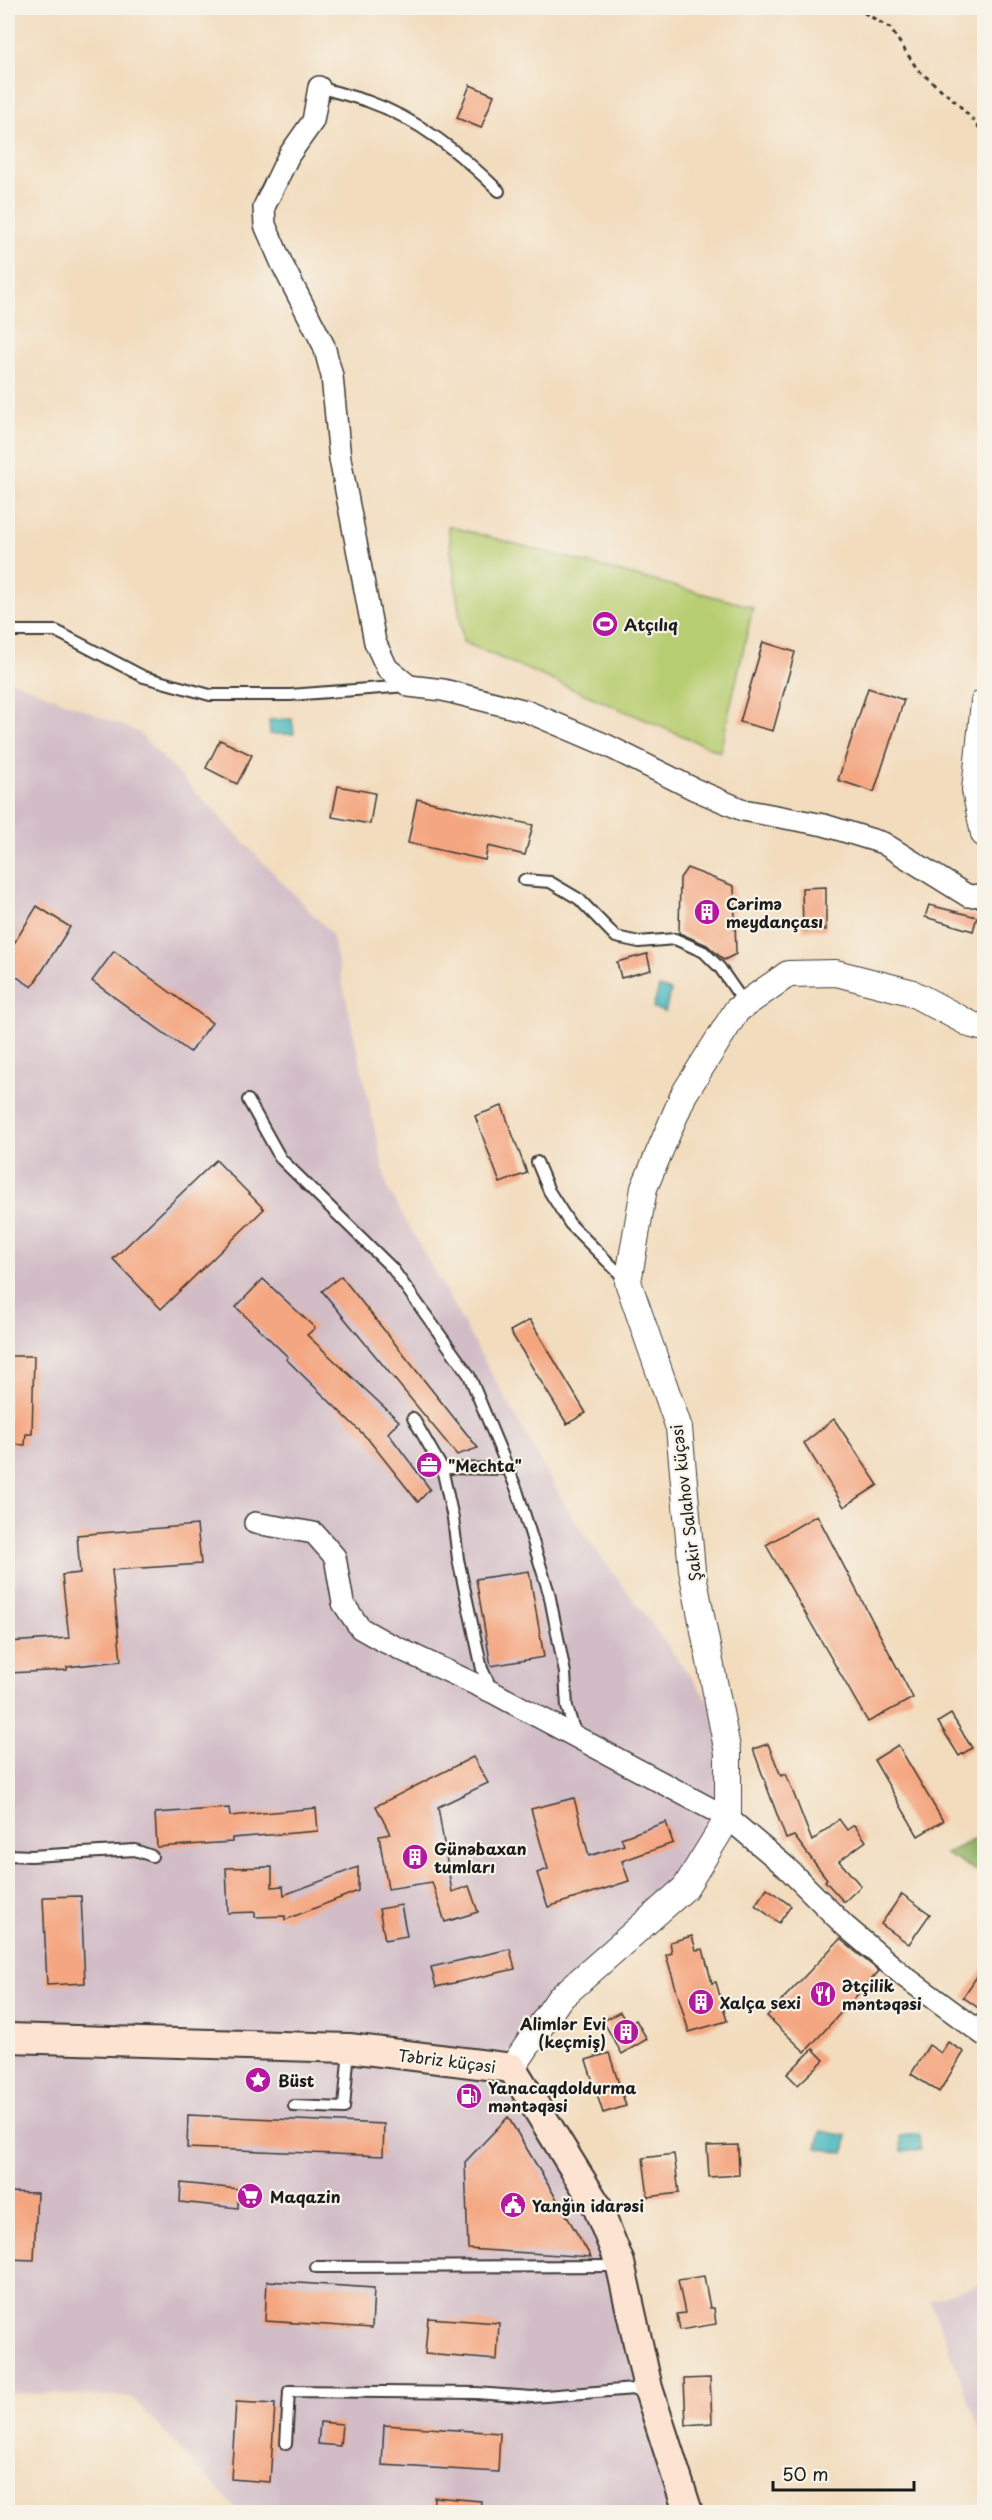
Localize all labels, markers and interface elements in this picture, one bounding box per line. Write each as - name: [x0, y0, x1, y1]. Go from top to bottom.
- sports icon: Atçılıq: [590, 609, 620, 639]
- place label: Atçılıq: [624, 612, 678, 636]
- place label: Cərimə meydançası: [726, 891, 823, 933]
- building icon: Cərimə meydançası: [692, 897, 722, 927]
- street label: Şakir Salahov küçəsi: [663, 1423, 707, 1583]
- office icon: "Mechta": [414, 1450, 444, 1480]
- place label: "Mechta": [448, 1453, 522, 1477]
- place label: Günəbaxan tumları: [434, 1836, 527, 1878]
- building icon: Günəbaxan tumları: [400, 1842, 430, 1872]
- place label: Ətçilik məntəqəsi: [842, 1973, 922, 2015]
- restaurant icon: Ətçilik məntəqəsi: [808, 1979, 838, 2009]
- building icon: Xalça sexi: [686, 1987, 716, 2017]
- place label: Xalça sexi: [720, 1990, 801, 2014]
- place label: Alimlər Evi (keçmiş): [519, 2011, 606, 2053]
- building icon: Alimlər Evi (keçmiş): [611, 2017, 641, 2047]
- street label: Təbriz küçəsi: [397, 2042, 497, 2078]
- place icon: Büst: [243, 2065, 273, 2095]
- place label: Büst: [278, 2068, 315, 2092]
- place label: Yanacaqdoldurma məntəqəsi: [488, 2075, 636, 2117]
- fuel station icon: Yanacaqdoldurma məntəqəsi: [454, 2081, 484, 2111]
- supermarket icon: Maqazin: [235, 2181, 265, 2211]
- place label: Maqazin: [270, 2184, 341, 2208]
- public building icon: Yanğın idarəsi: [498, 2190, 528, 2220]
- place label: Yanğın idarəsi: [532, 2193, 644, 2217]
- scale bar: [773, 2454, 914, 2492]
- text: 50 m: [782, 2460, 829, 2487]

